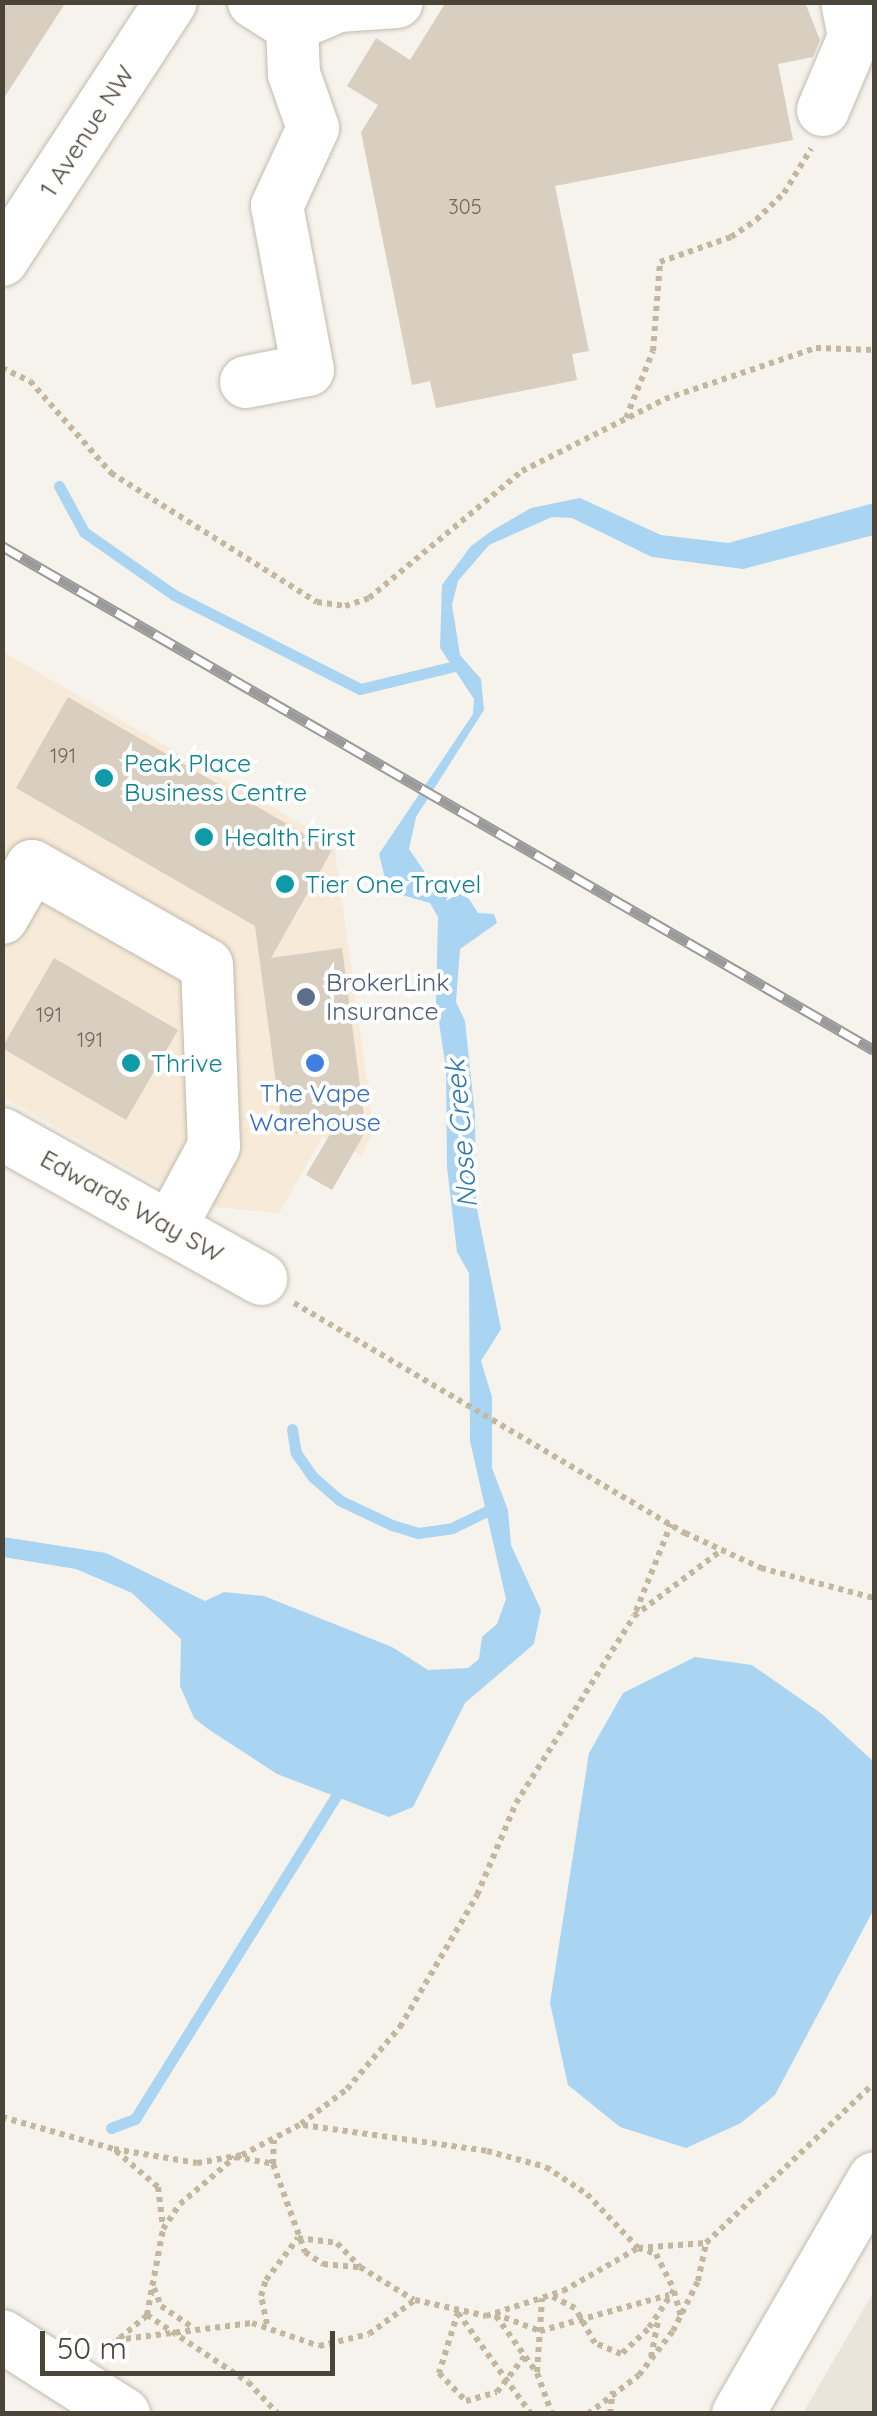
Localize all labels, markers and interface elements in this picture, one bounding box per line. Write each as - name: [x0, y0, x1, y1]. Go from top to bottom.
- street label: 1 Avenue NW: [33, 60, 141, 202]
- house number: 305: [448, 194, 482, 218]
- house number: 191: [50, 743, 76, 767]
- place label: Peak Place Business Centre: [124, 749, 307, 808]
- marker: Peak Place Business Centre: [93, 767, 115, 789]
- place label: Health First: [224, 822, 356, 852]
- marker: Health First: [193, 826, 215, 848]
- place label: Tier One Travel: [305, 869, 481, 899]
- marker: Tier One Travel: [274, 873, 296, 895]
- place label: BrokerLink Insurance: [326, 968, 449, 1027]
- marker: BrokerLink Insurance: [295, 986, 317, 1008]
- house number: 191: [36, 1002, 62, 1026]
- house number: 191: [77, 1027, 103, 1051]
- place label: Thrive: [151, 1048, 222, 1078]
- marker: Thrive: [120, 1052, 142, 1074]
- marker: The Vape Warehouse: [304, 1052, 326, 1074]
- water label: Nose Creek: [438, 1058, 484, 1210]
- place label: The Vape Warehouse: [249, 1079, 381, 1138]
- street label: Edwards Way SW: [35, 1143, 229, 1269]
- scale bar: [45, 2311, 340, 2373]
- text: 50 m: [57, 2329, 127, 2367]

